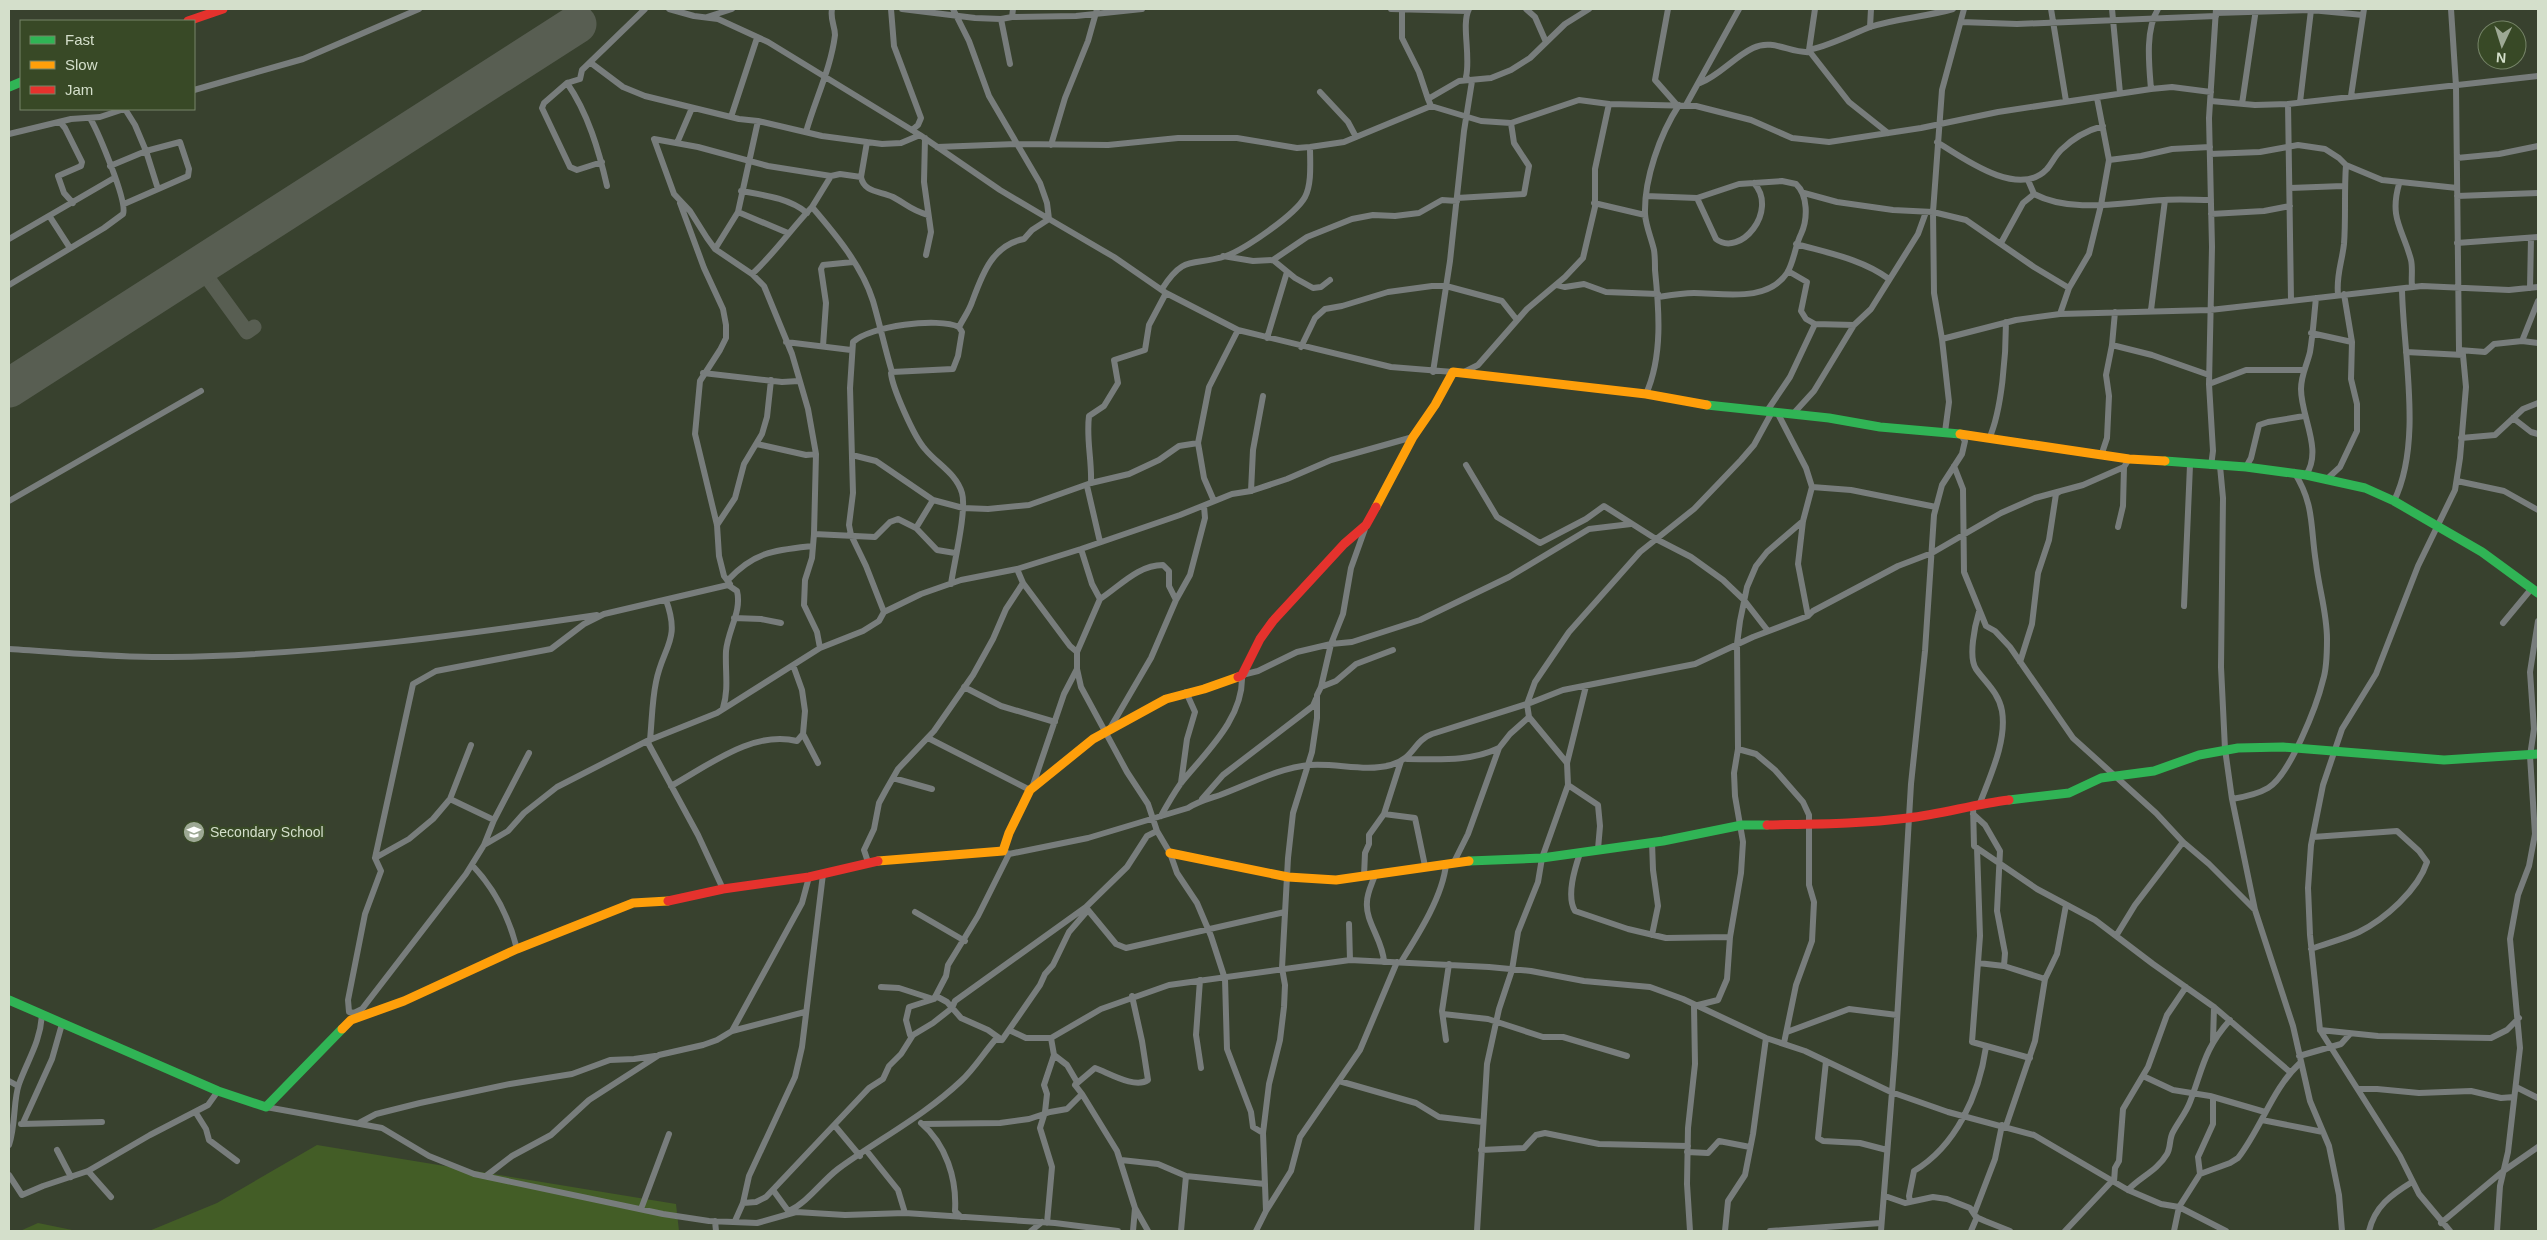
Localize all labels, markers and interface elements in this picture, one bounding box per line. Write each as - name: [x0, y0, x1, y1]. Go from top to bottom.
- legend: [20, 20, 195, 110]
- north arrow: [2477, 20, 2527, 70]
- text: Fast: [65, 31, 95, 48]
- text: N: [2495, 50, 2507, 66]
- text: Slow: [65, 56, 98, 73]
- text: Jam: [65, 81, 93, 98]
- school or university icon: Secondary School: [182, 820, 206, 844]
- place label: Secondary School: [210, 824, 324, 840]

